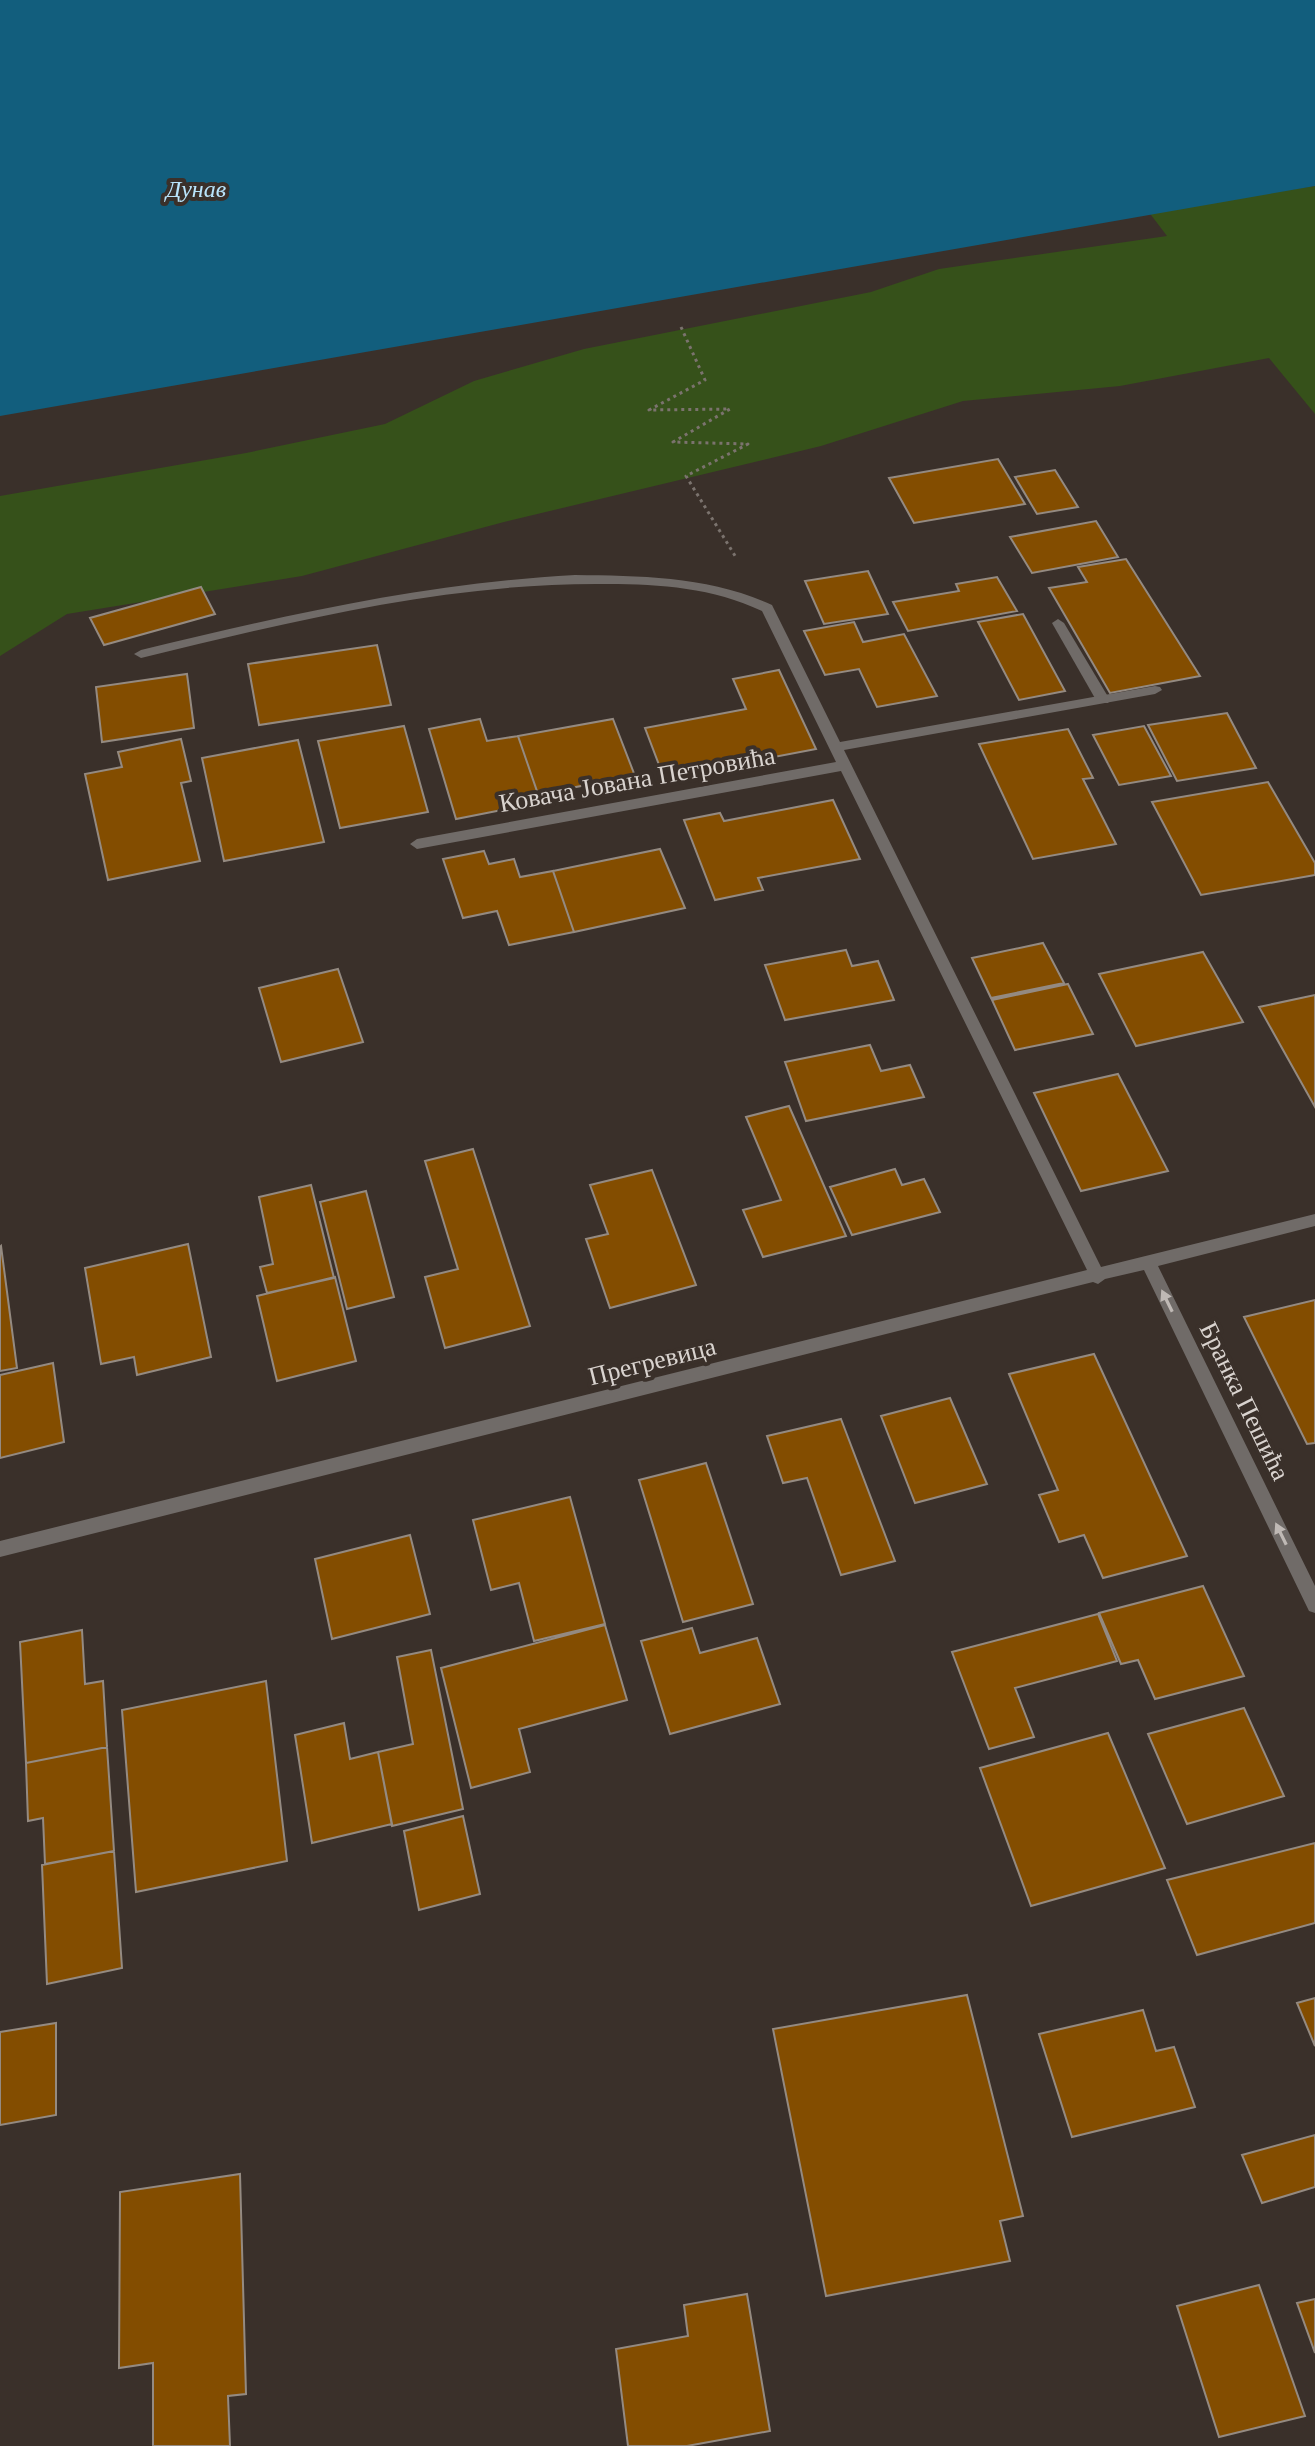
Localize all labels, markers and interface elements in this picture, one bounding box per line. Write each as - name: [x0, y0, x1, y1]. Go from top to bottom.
- water label: Дунав: [164, 176, 226, 202]
- street label: Ковача Јована Петровића: [497, 741, 778, 818]
- one-way arrow: [1160, 1289, 1174, 1312]
- street label: Бранка Пешића: [1194, 1317, 1296, 1485]
- street label: Прегревица: [585, 1332, 719, 1391]
- one-way arrow: [1274, 1523, 1288, 1546]

